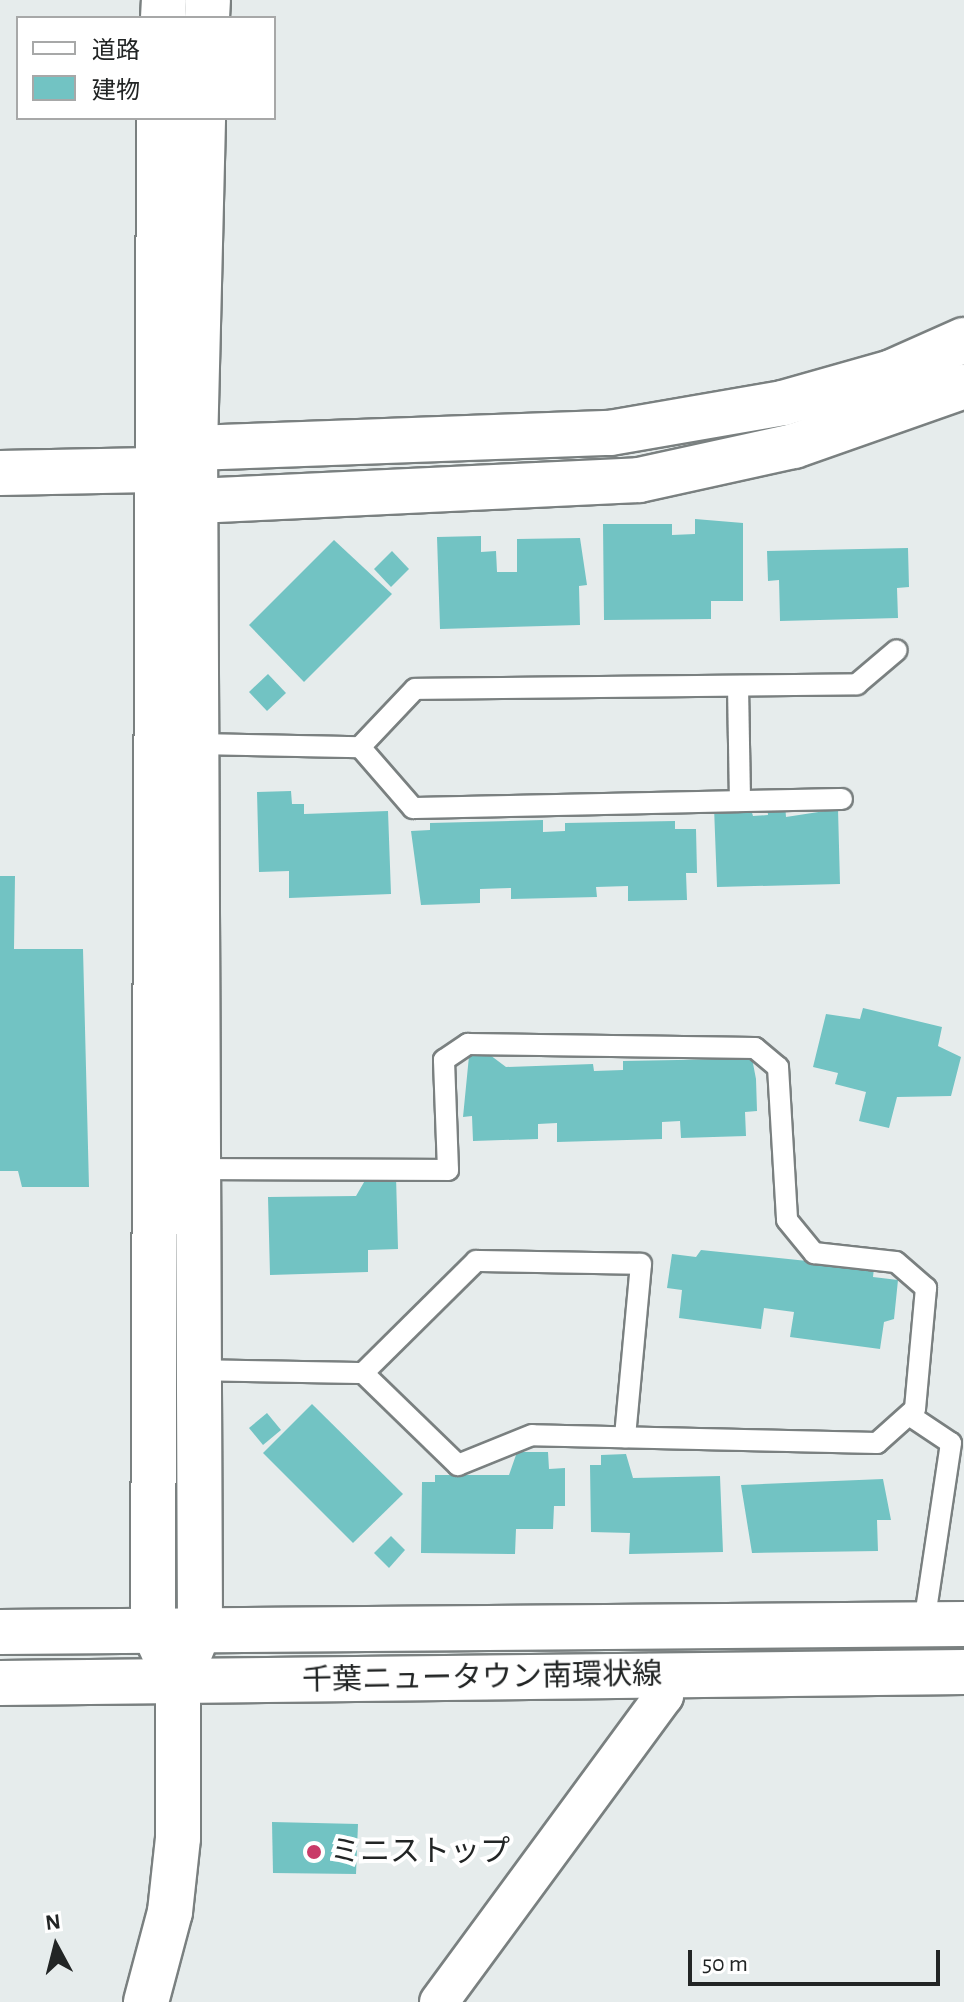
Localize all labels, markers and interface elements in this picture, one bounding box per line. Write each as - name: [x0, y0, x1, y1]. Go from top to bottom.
- legend: [16, 16, 276, 120]
- text: 道路: [92, 39, 140, 63]
- text: 建物: [92, 79, 140, 103]
- street label: 千葉ニュータウン南環状線: [302, 1657, 662, 1699]
- place label: ミニストップ: [330, 1834, 510, 1870]
- marker: ミニストップ: [305, 1843, 323, 1861]
- north arrow: [16, 1906, 96, 1986]
- text: N: [44, 1910, 62, 1934]
- scale bar: [692, 1934, 944, 1984]
- text: 50 m: [702, 1952, 748, 1976]

